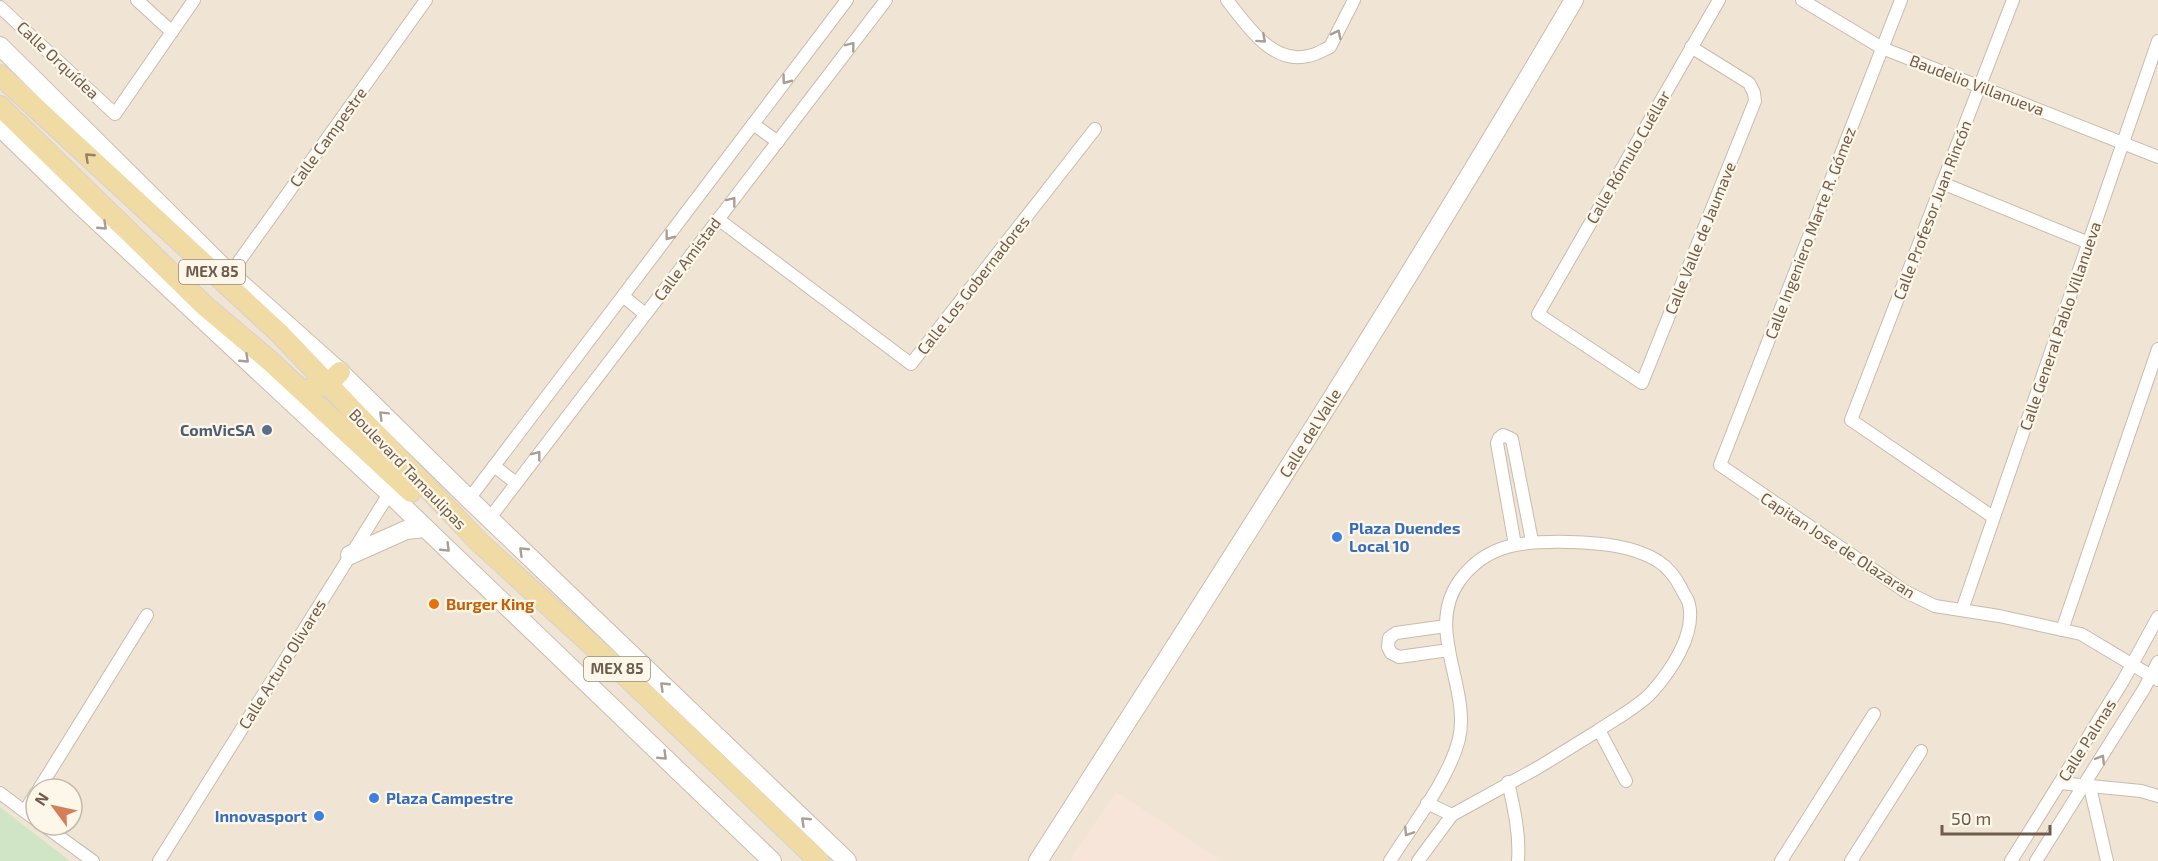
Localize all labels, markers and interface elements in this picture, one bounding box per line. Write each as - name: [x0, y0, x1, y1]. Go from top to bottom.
- street label: Calle Orquídea: [13, 17, 103, 102]
- one-way arrow: [1329, 29, 1341, 40]
- one-way arrow: [1255, 32, 1266, 43]
- one-way arrow: [844, 42, 855, 53]
- street label: Baudelio Villanueva: [1907, 50, 2047, 119]
- one-way arrow: [783, 74, 794, 85]
- street label: Calle Campestre: [285, 83, 370, 190]
- street label: Calle Rómulo Cuéllar: [1582, 86, 1674, 227]
- street label: Calle Profesor Juan Rincón: [1888, 117, 1975, 302]
- street label: Calle Ingeniero Marte R. Gómez: [1760, 124, 1859, 342]
- one-way arrow: [85, 153, 95, 164]
- street label: Calle Valle de Jaumave: [1660, 159, 1739, 317]
- one-way arrow: [725, 196, 736, 207]
- street label: Calle Los Gobernadores: [912, 211, 1033, 358]
- street label: Calle Amistad: [649, 213, 724, 304]
- one-way arrow: [96, 219, 106, 230]
- street label: Calle General Pablo Villanueva: [2015, 219, 2104, 433]
- one-way arrow: [665, 229, 676, 240]
- road number: MEX 85: [179, 260, 245, 284]
- one-way arrow: [239, 352, 249, 363]
- street label: Calle del Valle: [1275, 385, 1344, 481]
- street label: Boulevard Tamaulipas: [346, 404, 471, 533]
- one-way arrow: [380, 411, 391, 422]
- place label: ComVicSA: [180, 420, 256, 439]
- marker: ComVicSA: [260, 423, 274, 437]
- one-way arrow: [530, 451, 541, 462]
- street label: Capitan Jose de Olazaran: [1757, 487, 1919, 602]
- place label: Plaza Duendes Local 10: [1349, 518, 1460, 555]
- marker: Plaza Duendes Local 10: [1330, 530, 1344, 544]
- one-way arrow: [439, 541, 450, 552]
- one-way arrow: [519, 547, 529, 558]
- place label: Burger King: [446, 594, 535, 613]
- street label: Calle Arturo Olivares: [234, 595, 329, 732]
- marker: Burger King: [427, 597, 441, 611]
- road number: MEX 85: [584, 657, 650, 681]
- one-way arrow: [660, 682, 670, 693]
- street label: Calle Palmas: [2054, 695, 2119, 784]
- one-way arrow: [656, 749, 666, 760]
- one-way arrow: [2094, 754, 2105, 765]
- north arrow: [24, 777, 84, 837]
- place label: Plaza Campestre: [386, 788, 513, 807]
- text: N: [30, 789, 52, 809]
- marker: Plaza Campestre: [367, 791, 381, 805]
- scale bar: [1942, 798, 2050, 836]
- place label: Innovasport: [215, 806, 307, 825]
- text: 50 m: [1951, 807, 1991, 829]
- marker: Innovasport: [312, 809, 326, 823]
- one-way arrow: [801, 817, 812, 828]
- one-way arrow: [1404, 826, 1416, 836]

